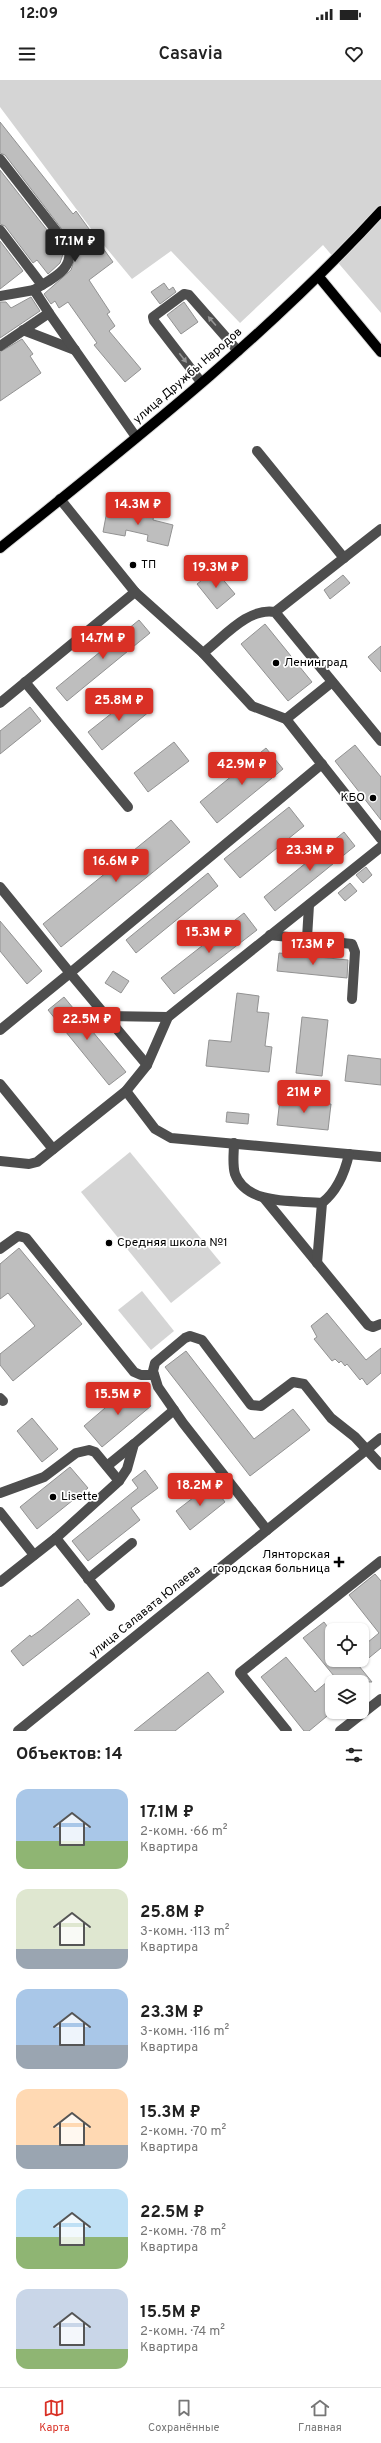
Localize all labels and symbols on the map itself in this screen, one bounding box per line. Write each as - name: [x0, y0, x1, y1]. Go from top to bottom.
- pin: 17.1M ₽: [38, 229, 112, 263]
- one-way arrow: [208, 316, 217, 327]
- street label: улица Дружбы Народов: [130, 324, 246, 428]
- one-way arrow: [179, 353, 187, 364]
- pin: 14.3M ₽: [101, 492, 175, 526]
- pin: 19.3M ₽: [179, 555, 253, 589]
- place label: ТП: [141, 557, 156, 573]
- marker: ТП: [128, 560, 138, 570]
- pin: 14.7M ₽: [66, 626, 140, 660]
- place label: Ленинград: [284, 655, 348, 671]
- marker: Ленинград: [271, 658, 281, 668]
- pin: 25.8M ₽: [82, 688, 156, 722]
- pin: 42.9M ₽: [205, 752, 279, 786]
- place label: КБО: [340, 790, 365, 806]
- marker: КБО: [368, 793, 378, 803]
- pin: 23.3M ₽: [273, 838, 347, 872]
- pin: 16.6M ₽: [79, 849, 153, 883]
- pin: 15.3M ₽: [172, 920, 246, 954]
- pin: 17.3M ₽: [276, 932, 350, 966]
- pin: 22.5M ₽: [50, 1007, 124, 1041]
- pin: 21M ₽: [276, 1080, 332, 1114]
- place label: Средняя школа №1: [117, 1235, 228, 1251]
- marker: Средняя школа №1: [104, 1238, 114, 1248]
- pin: 15.5M ₽: [81, 1382, 155, 1416]
- pin: 18.2M ₽: [163, 1473, 237, 1507]
- place label: Lisette: [61, 1489, 98, 1505]
- marker: Lisette: [48, 1492, 58, 1502]
- place label: Лянторская городская больница: [212, 1547, 330, 1577]
- marker: Лянторская городская больница: [333, 1556, 345, 1568]
- street label: улица Салавата Юлаева: [86, 1562, 204, 1662]

